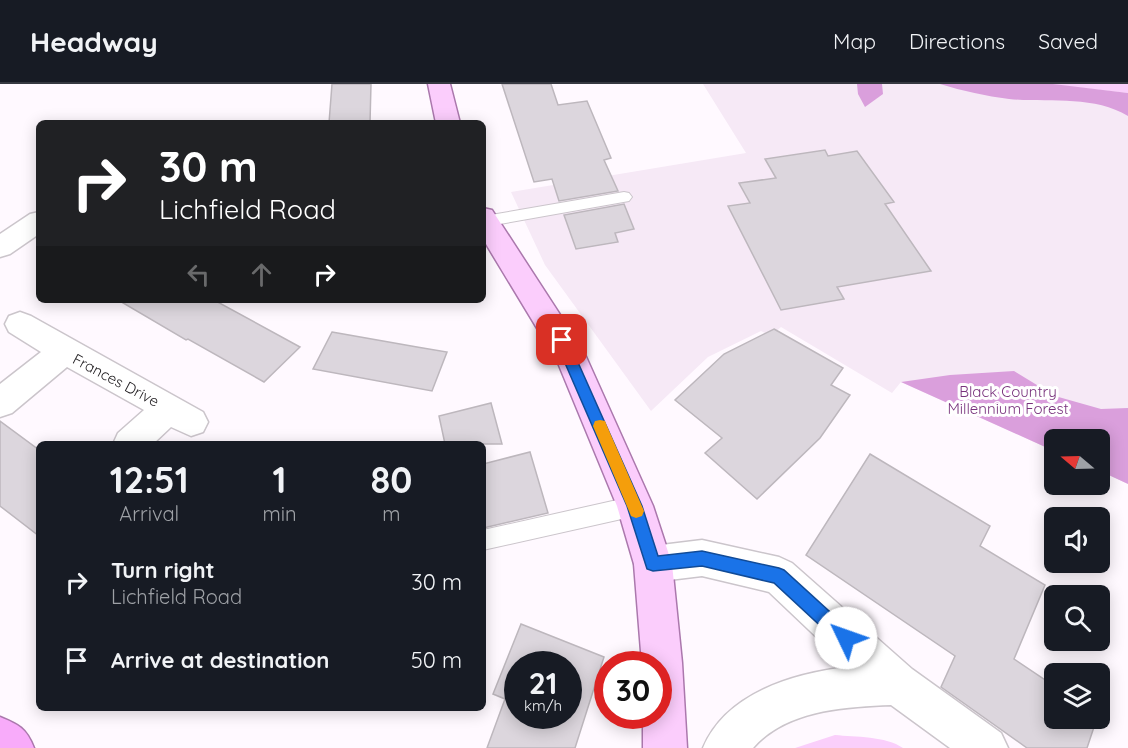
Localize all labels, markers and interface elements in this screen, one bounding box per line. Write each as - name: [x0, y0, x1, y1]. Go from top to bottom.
- text: Headway: [30, 24, 158, 59]
- text: Map: [833, 28, 876, 54]
- text: Directions: [909, 28, 1005, 54]
- text: Saved: [1038, 28, 1098, 54]
- text: 30 m: [159, 140, 258, 193]
- icon: right: [60, 144, 138, 222]
- text: Lichfield Road: [159, 192, 336, 226]
- icon: left: [182, 258, 215, 291]
- icon: ahead: [245, 258, 278, 291]
- icon: right: [308, 258, 341, 291]
- pin: [536, 314, 587, 365]
- icon: arrive: [545, 323, 578, 356]
- street label: Frances Drive: [70, 349, 162, 411]
- park label: Black Country Millennium Forest: [947, 382, 1069, 418]
- north arrow: [1044, 429, 1110, 495]
- map controls: [1044, 429, 1110, 729]
- text: 12:51: [110, 457, 189, 502]
- text: 1: [273, 457, 287, 502]
- text: 80: [370, 457, 412, 502]
- text: Arrival: [119, 501, 179, 526]
- text: min: [263, 501, 297, 526]
- text: m: [382, 501, 400, 526]
- button: sound: [1044, 507, 1110, 573]
- text: Turn right: [111, 556, 215, 584]
- icon: right: [60, 566, 93, 599]
- text: 30 m: [411, 568, 462, 596]
- text: Lichfield Road: [111, 584, 242, 609]
- button: search: [1044, 585, 1110, 651]
- position arrow: [814, 606, 878, 670]
- icon: arrive: [60, 644, 93, 677]
- text: Arrive at destination: [111, 646, 329, 674]
- text: 50 m: [411, 646, 462, 674]
- speed limit sign: 30: [594, 651, 672, 729]
- button: layers: [1044, 663, 1110, 729]
- text: 21: [529, 664, 557, 702]
- text: km/h: [524, 696, 562, 715]

